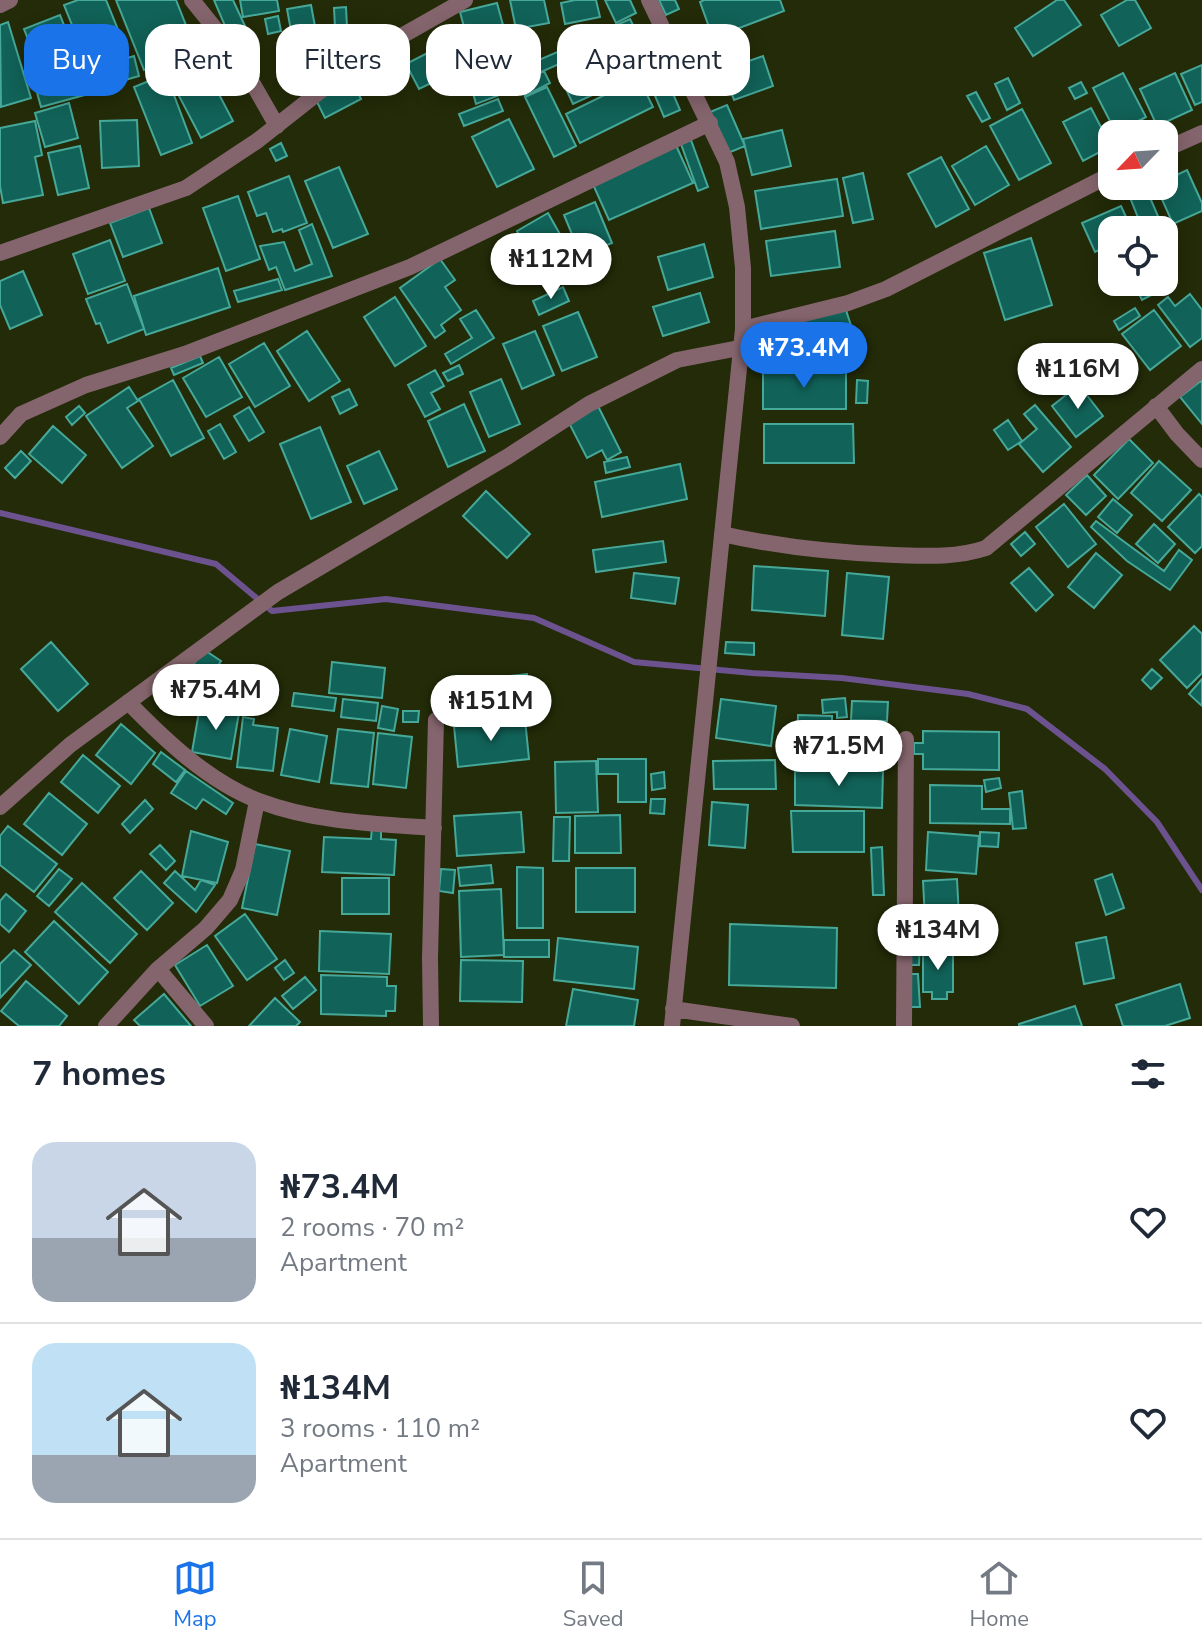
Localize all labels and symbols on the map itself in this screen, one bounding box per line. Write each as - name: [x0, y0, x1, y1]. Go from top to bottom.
- north arrow: [1098, 120, 1178, 200]
- pin: ₦112M: [495, 233, 607, 301]
- pin: ₦73.4M: [739, 322, 869, 390]
- pin: ₦116M: [1022, 343, 1134, 411]
- pin: ₦75.4M: [151, 664, 281, 732]
- pin: ₦151M: [435, 675, 547, 743]
- pin: ₦71.5M: [774, 720, 904, 788]
- pin: ₦134M: [882, 904, 994, 972]

